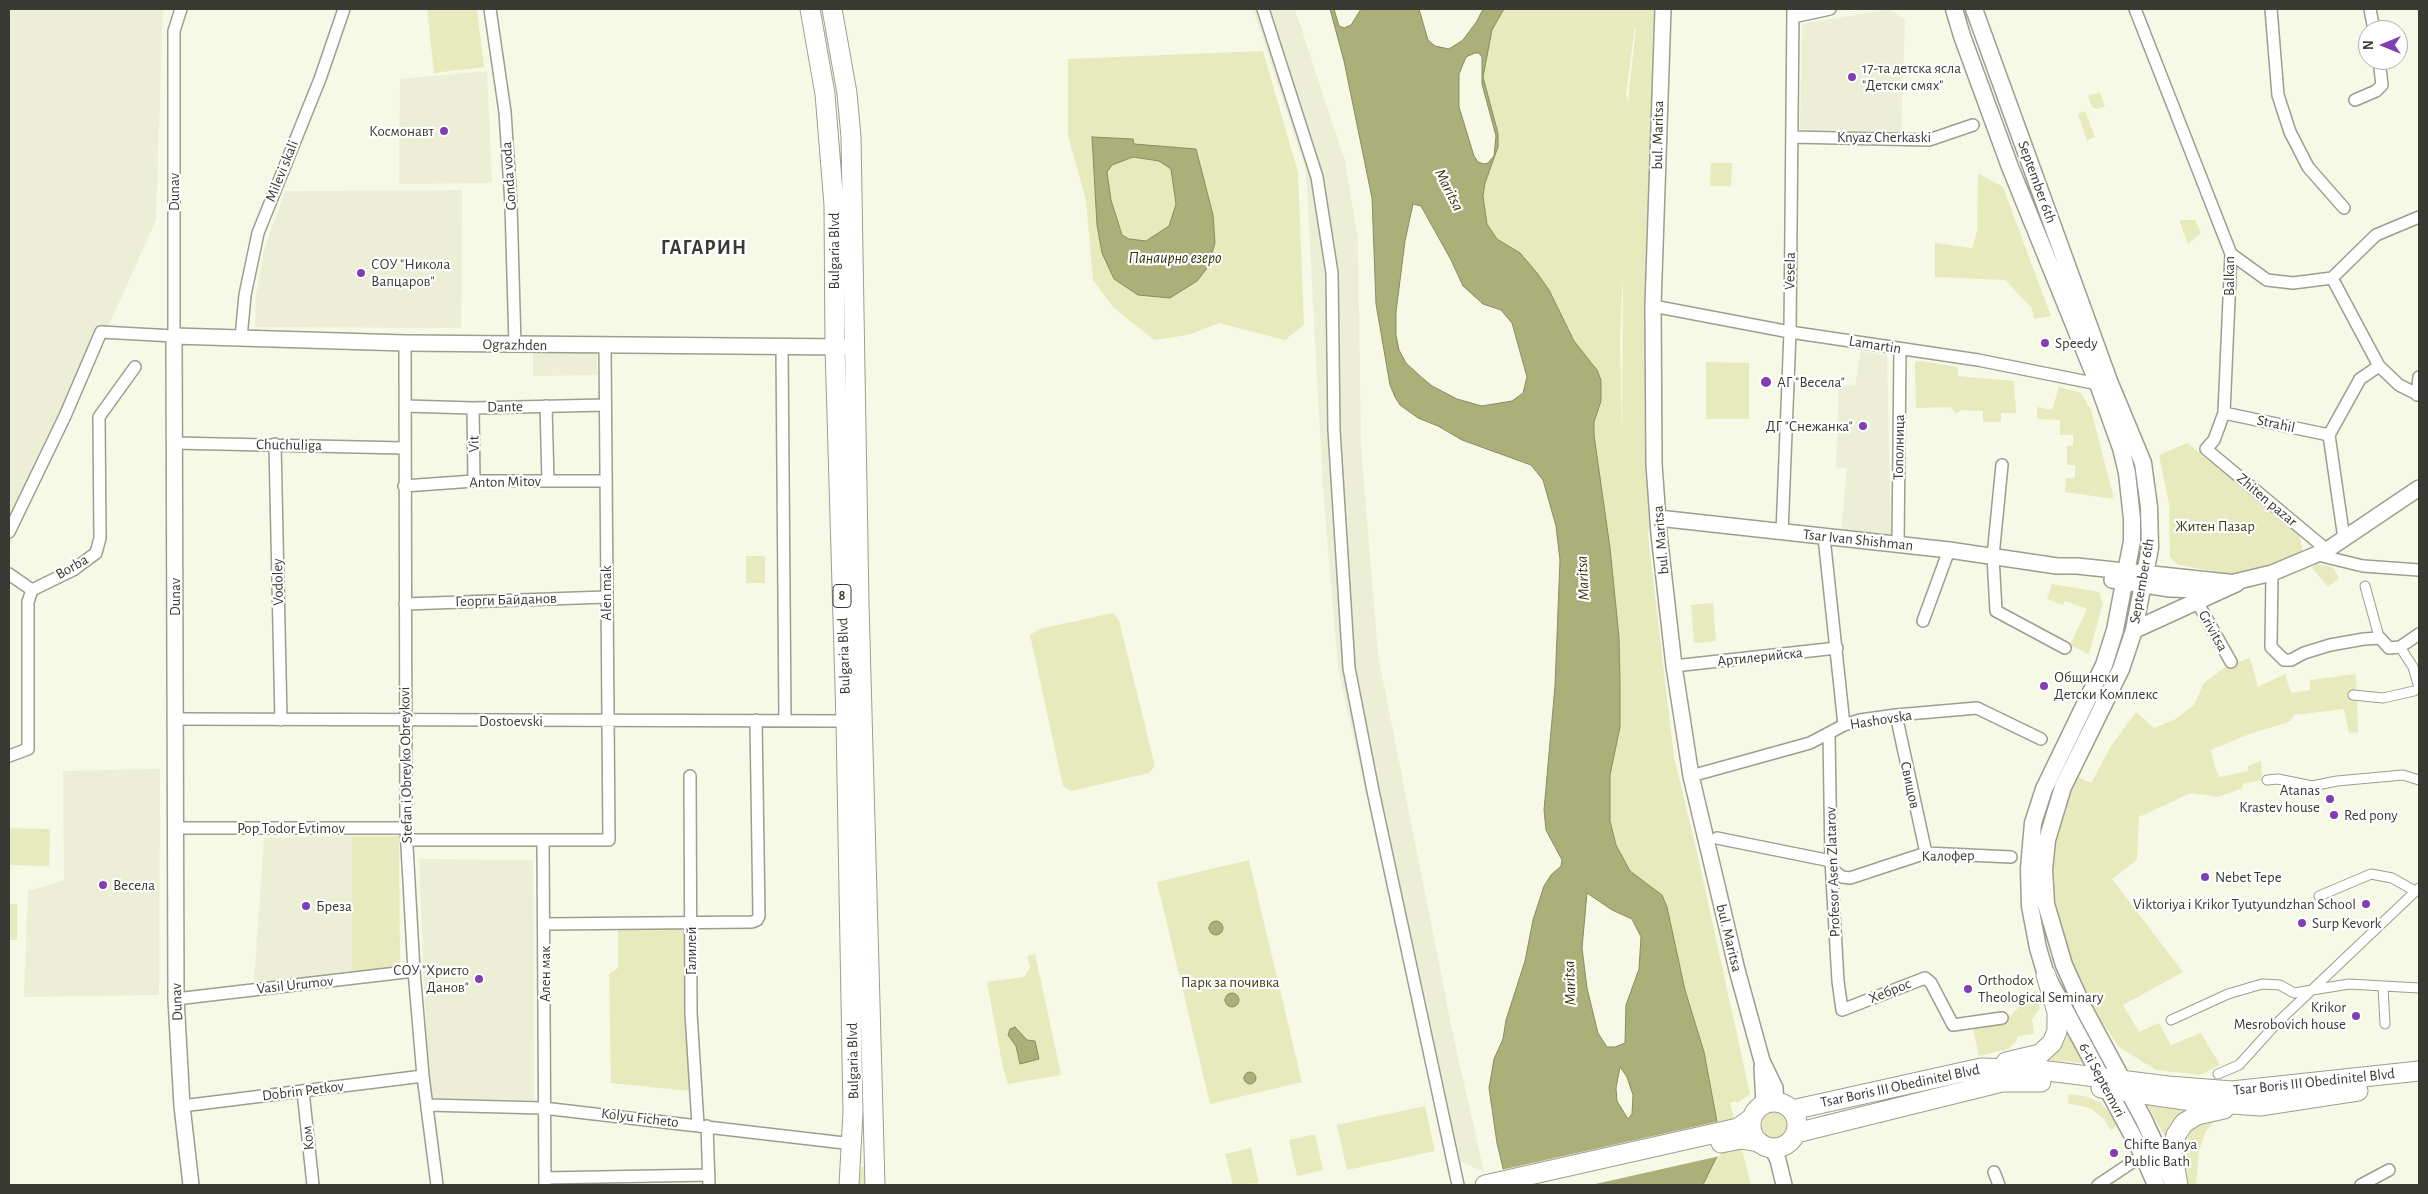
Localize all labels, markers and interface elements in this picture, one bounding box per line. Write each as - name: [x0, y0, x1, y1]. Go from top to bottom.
- north arrow: [2358, 20, 2408, 70]
- text: N: [2362, 40, 2376, 50]
- place label: 17-та детска ясла "Детски смях": [1862, 59, 1961, 94]
- marker: 17-та детска ясла "Детски смях": [1846, 71, 1858, 83]
- street label: bul. Maritsa: [1648, 100, 1668, 170]
- place label: Космонавт: [369, 122, 434, 140]
- marker: Космонавт: [438, 125, 450, 137]
- street label: Knyaz Cherkaski: [1837, 128, 1931, 146]
- street label: Milevi skali: [262, 138, 302, 204]
- street label: September 6th: [2014, 138, 2060, 226]
- street label: Gonda voda: [498, 141, 520, 211]
- water label: Maritsa: [1430, 166, 1468, 214]
- street label: Dunav: [165, 173, 183, 211]
- street label: Bulgaria Blvd: [825, 213, 843, 289]
- district label: ГАГАРИН: [660, 236, 748, 260]
- water label: Панаирно езеро: [1129, 248, 1221, 268]
- street label: Vesela: [1781, 252, 1799, 290]
- place label: СОУ "Никола Вапцаров": [371, 255, 450, 290]
- street label: Balkan: [2220, 256, 2238, 296]
- marker: СОУ "Никола Вапцаров": [355, 267, 367, 279]
- street label: Lamartin: [1848, 332, 1902, 358]
- place label: Speedy: [2055, 334, 2098, 352]
- street label: Ograzhden: [482, 335, 548, 355]
- marker: Speedy: [2039, 337, 2051, 349]
- place label: АГ "Весела": [1777, 373, 1845, 391]
- marker: АГ "Весела": [1759, 375, 1773, 389]
- street label: Dante: [487, 398, 523, 416]
- street label: Strahil: [2255, 411, 2297, 437]
- street label: Тополница: [1889, 414, 1909, 480]
- place label: ДГ "Снежанка": [1766, 417, 1853, 435]
- marker: ДГ "Снежанка": [1857, 420, 1869, 432]
- street label: Chuchuliga: [256, 435, 322, 455]
- street label: Vit: [465, 435, 483, 453]
- street label: Zhiten pazar: [2233, 470, 2301, 530]
- street label: Anton Mitov: [469, 472, 541, 492]
- street label: bul. Maritsa: [1649, 505, 1673, 575]
- park label: Житен Пазар: [2175, 517, 2255, 535]
- street label: Tsar Ivan Shishman: [1802, 525, 1914, 555]
- street label: September 6th: [2126, 537, 2158, 625]
- street label: Borba: [53, 551, 91, 583]
- water label: Maritsa: [1572, 555, 1594, 601]
- street label: Vodoley: [269, 558, 287, 606]
- street label: Alen mak: [597, 565, 615, 621]
- street label: Dunav: [166, 578, 184, 616]
- road number: 8: [833, 584, 851, 608]
- street label: Георги Байданов: [455, 589, 557, 611]
- street label: Grivitsa: [2194, 607, 2232, 655]
- street label: Bulgaria Blvd: [834, 617, 854, 695]
- street label: Артилерийска: [1716, 644, 1804, 670]
- place label: Общински Детски Комплекс: [2054, 668, 2158, 703]
- marker: Общински Детски Комплекс: [2038, 680, 2050, 692]
- street label: Stefan i Obreyko Obreykovi: [396, 687, 416, 843]
- street label: Hashovska: [1849, 706, 1913, 734]
- street label: Dostoevski: [479, 712, 543, 730]
- street label: Свищов: [1896, 760, 1924, 810]
- place label: Atanas Krastev house: [2239, 781, 2320, 816]
- marker: Atanas Krastev house: [2324, 793, 2336, 805]
- street label: Profesor Asen Zlatarov: [1822, 806, 1844, 938]
- place label: Red pony: [2344, 806, 2398, 824]
- marker: Red pony: [2328, 809, 2340, 821]
- street label: Pop Todor Evtimov: [237, 819, 345, 837]
- street label: Калофер: [1921, 847, 1975, 865]
- place label: Nebet Tepe: [2215, 868, 2282, 886]
- marker: Nebet Tepe: [2199, 871, 2211, 883]
- place label: Весела: [113, 876, 155, 894]
- marker: Весела: [97, 879, 109, 891]
- place label: Viktoriya i Krikor Tyutyundzhan School: [2133, 895, 2356, 913]
- place label: Бреза: [316, 897, 352, 915]
- marker: Viktoriya i Krikor Tyutyundzhan School: [2360, 898, 2372, 910]
- marker: Бреза: [300, 900, 312, 912]
- street label: bul. Maritsa: [1712, 902, 1746, 974]
- place label: Surp Kevork: [2312, 914, 2381, 932]
- marker: Surp Kevork: [2296, 917, 2308, 929]
- street label: Галилей: [682, 927, 700, 975]
- street label: Ален мак: [536, 946, 554, 1002]
- water label: Maritsa: [1560, 960, 1580, 1006]
- place label: СОУ "Христо Данов": [393, 961, 469, 996]
- place label: Orthodox Theological Seminary: [1978, 971, 2103, 1006]
- street label: Vasil Urumov: [256, 972, 334, 998]
- marker: СОУ "Христо Данов": [473, 973, 485, 985]
- park label: Парк за почивка: [1181, 973, 1279, 991]
- street label: Хеброс: [1866, 974, 1914, 1008]
- street label: Dunav: [167, 983, 187, 1021]
- marker: Orthodox Theological Seminary: [1962, 983, 1974, 995]
- place label: Krikor Mesrobovich house: [2234, 998, 2346, 1033]
- marker: Krikor Mesrobovich house: [2350, 1010, 2362, 1022]
- street label: Bulgaria Blvd: [843, 1022, 863, 1100]
- street label: 6-ti Septemvri: [2075, 1040, 2129, 1120]
- street label: Tsar Boris III Obedinitel Blvd: [1819, 1060, 1981, 1112]
- street label: Tsar Boris III Obedinitel Blvd: [2232, 1065, 2396, 1099]
- street label: Dobrin Petkov: [261, 1077, 345, 1105]
- street label: Kolyu Ficheto: [600, 1104, 680, 1132]
- street label: Ком: [298, 1125, 318, 1151]
- place label: Chifte Banya Public Bath: [2124, 1135, 2197, 1170]
- marker: Chifte Banya Public Bath: [2108, 1147, 2120, 1159]

